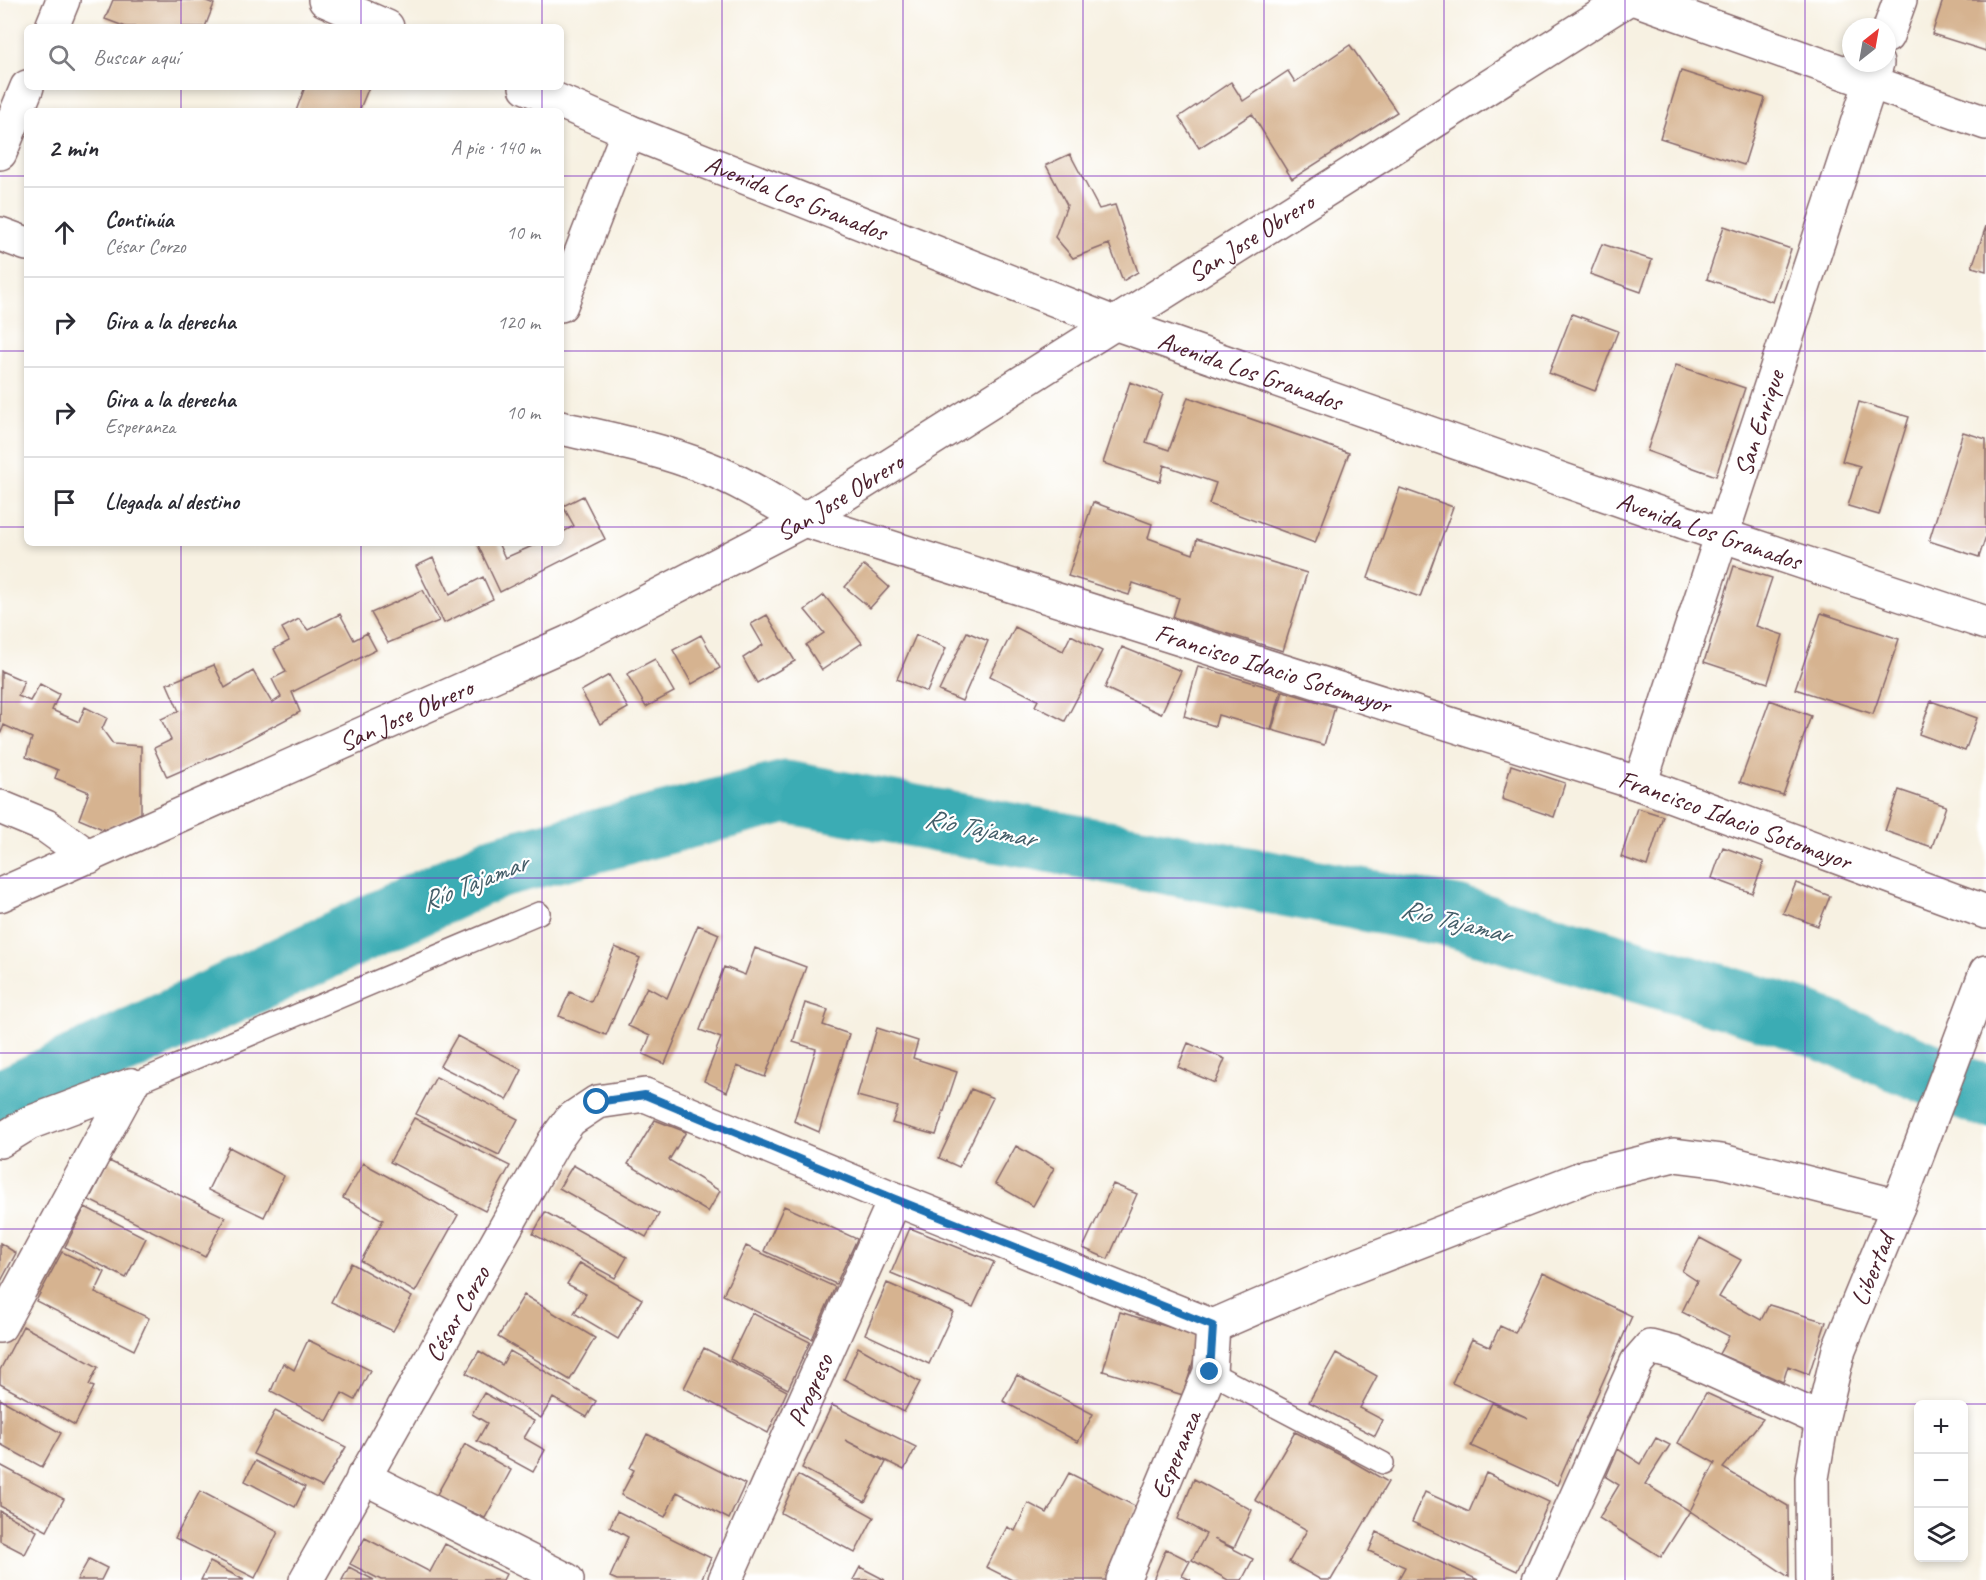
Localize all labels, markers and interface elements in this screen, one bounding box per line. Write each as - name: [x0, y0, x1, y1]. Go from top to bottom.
- north arrow: [1842, 18, 1896, 72]
- search box: [24, 24, 564, 90]
- icon: search: [45, 41, 78, 74]
- text: Buscar aquí: [93, 43, 179, 71]
- text: 2 min: [48, 131, 98, 164]
- text: A pie · 140 m: [451, 135, 540, 160]
- street label: Avenida Los Granados: [701, 147, 894, 249]
- street label: San Jose Obrero: [1181, 184, 1322, 290]
- text: Continúa: [105, 206, 173, 234]
- icon: ahead: [48, 216, 81, 249]
- text: 10 m: [506, 220, 540, 245]
- text: César Corzo: [105, 234, 186, 259]
- icon: right: [48, 306, 81, 339]
- text: Gira a la derecha: [105, 308, 236, 336]
- text: 120 m: [497, 310, 540, 335]
- street label: Avenida Los Granados: [1154, 323, 1349, 419]
- street label: San Enrique: [1726, 363, 1792, 480]
- text: Gira a la derecha: [105, 386, 236, 414]
- icon: right: [48, 396, 81, 429]
- text: 10 m: [506, 400, 540, 425]
- text: Esperanza: [105, 414, 175, 439]
- street label: San Jose Obrero: [771, 444, 912, 548]
- street label: Avenida Los Granados: [1613, 484, 1808, 578]
- icon: arrive: [48, 486, 81, 519]
- text: Llegada al destino: [105, 488, 239, 516]
- street label: Francisco Idacio Sotomayor: [1151, 616, 1397, 721]
- street label: San Jose Obrero: [334, 669, 480, 759]
- street label: Francisco Idacio Sotomayor: [1615, 762, 1858, 878]
- water label: Río Tajamar: [922, 801, 1042, 856]
- water label: Río Tajamar: [416, 844, 536, 919]
- water label: Río Tajamar: [1398, 891, 1518, 952]
- route start: [583, 1088, 609, 1114]
- street label: Libertad: [1842, 1225, 1903, 1310]
- street label: César Corzo: [417, 1258, 498, 1367]
- street label: Progreso: [779, 1347, 841, 1431]
- route end: [1196, 1358, 1222, 1384]
- map controls: [1914, 1400, 1968, 1562]
- button: +: [1914, 1400, 1968, 1454]
- street label: Esperanza: [1143, 1404, 1209, 1503]
- button: −: [1914, 1454, 1968, 1508]
- button: layers: [1914, 1508, 1968, 1562]

